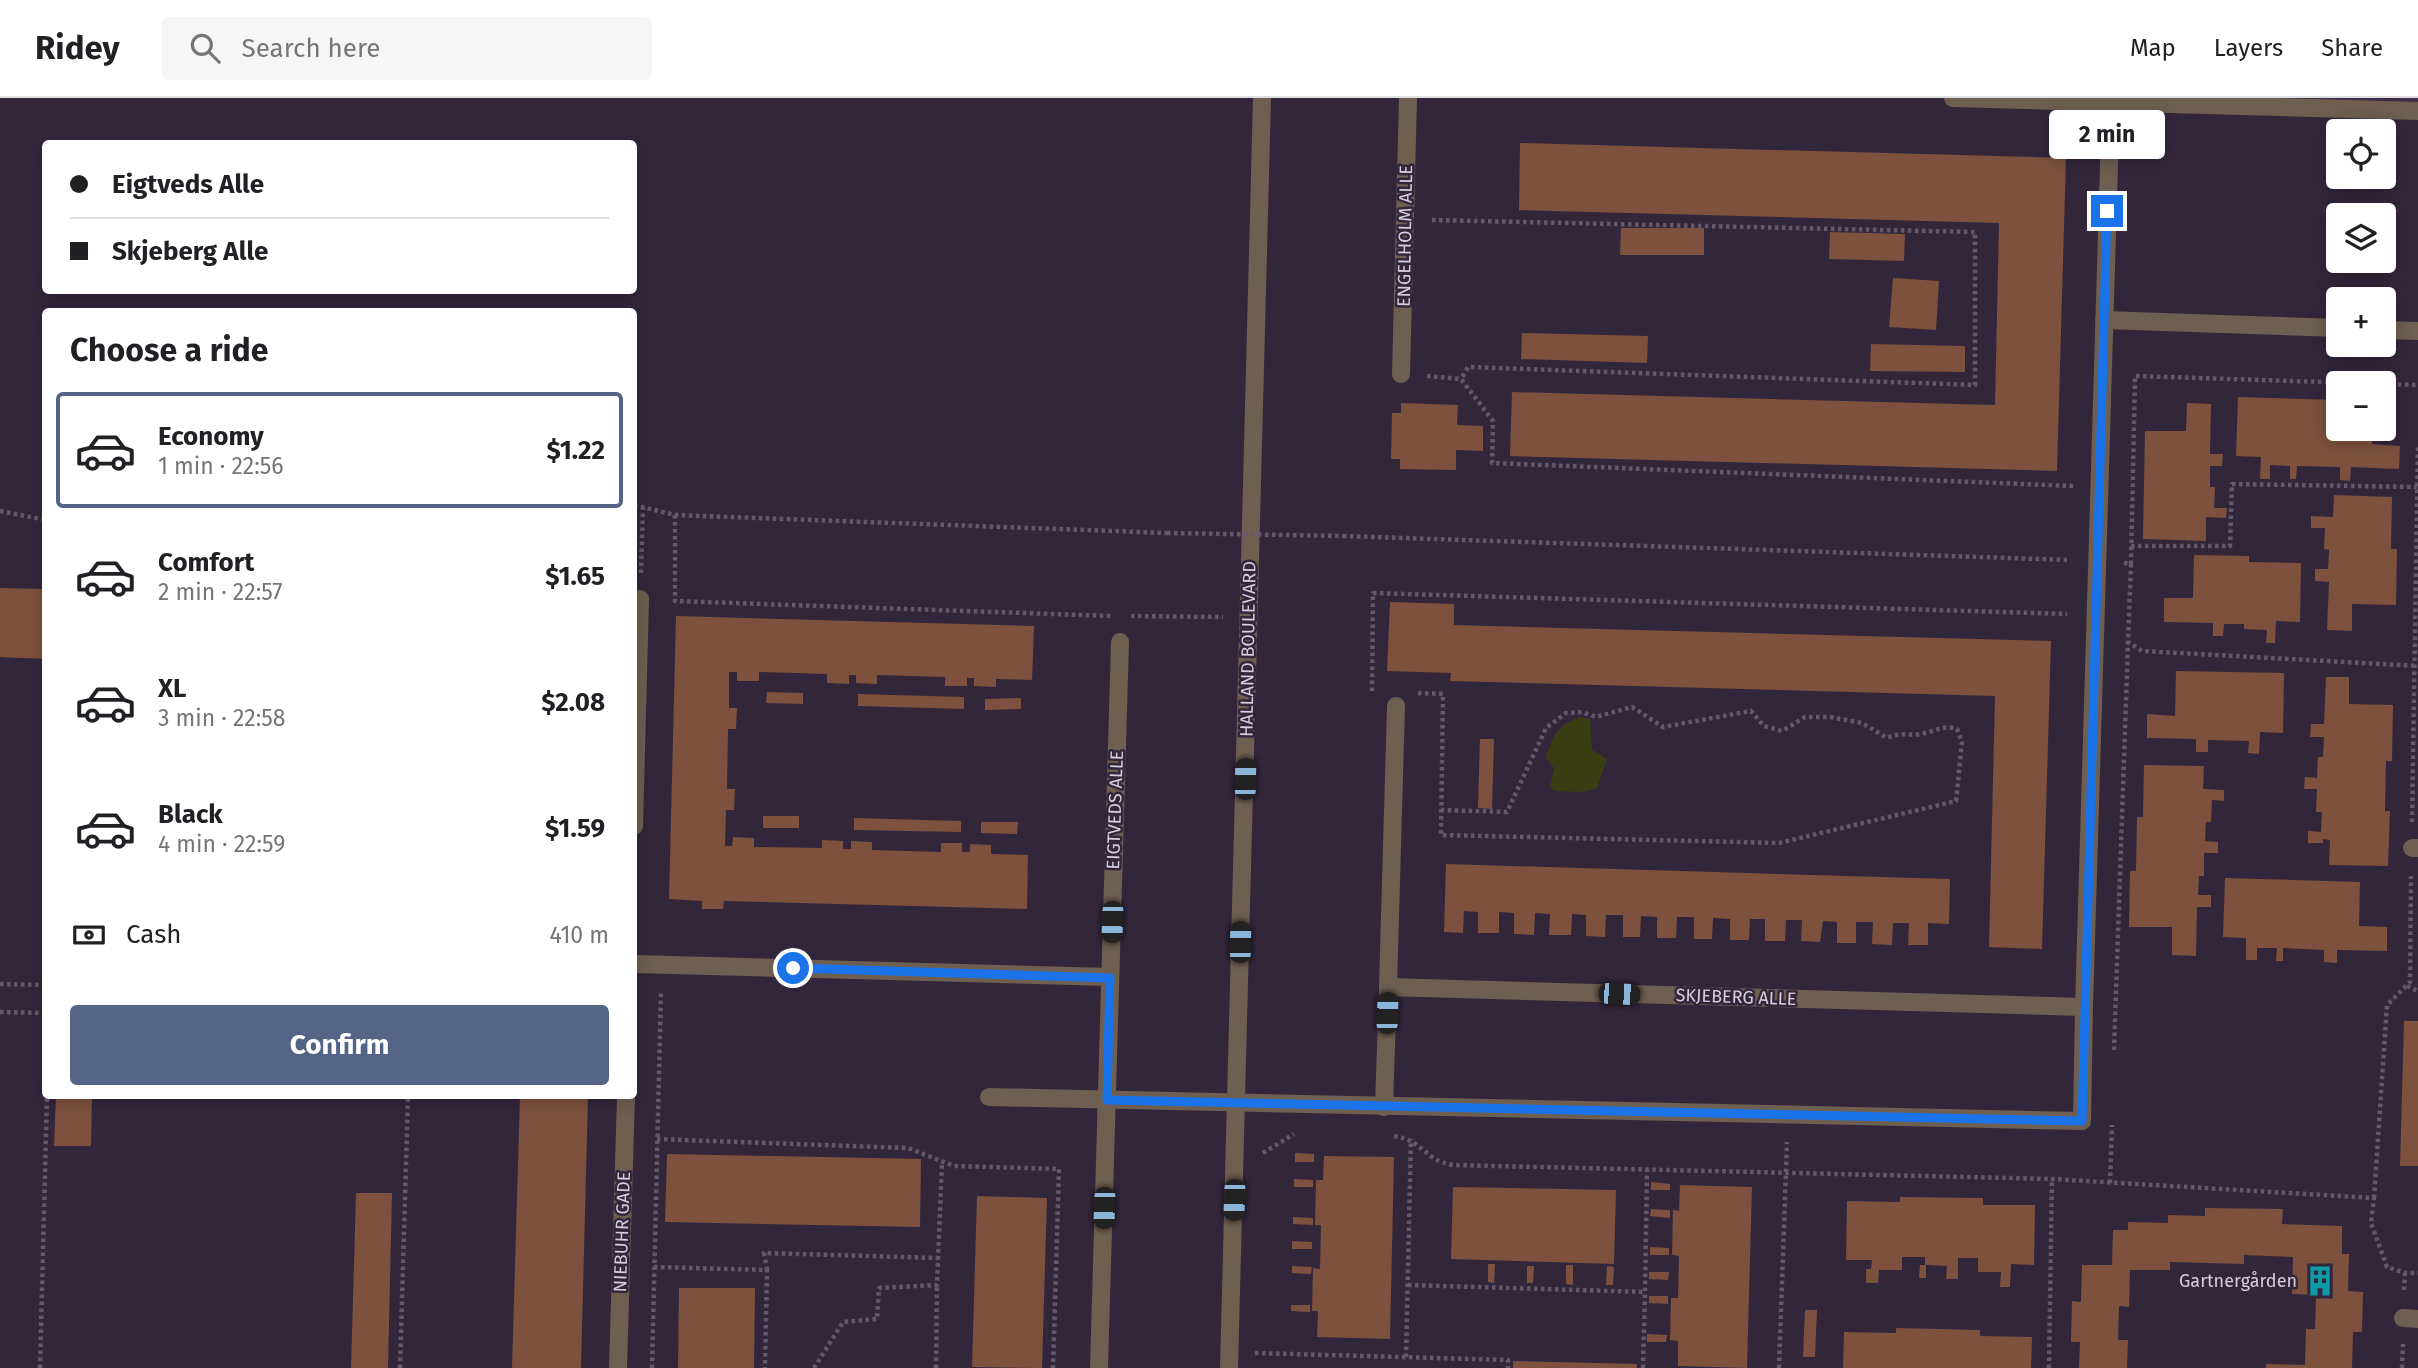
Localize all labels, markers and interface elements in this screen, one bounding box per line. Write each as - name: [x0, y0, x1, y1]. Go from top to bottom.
- search box: [162, 17, 652, 80]
- text: Ridey: [35, 28, 120, 68]
- icon: search: [186, 29, 224, 67]
- text: Search here: [242, 33, 380, 64]
- text: Map: [2130, 34, 2176, 62]
- text: Layers: [2214, 34, 2283, 62]
- text: Share: [2321, 34, 2383, 62]
- callout: 2 min: [2049, 109, 2165, 158]
- map controls: [2326, 119, 2396, 441]
- button: locate: [2326, 119, 2396, 189]
- text: 2 min: [2079, 120, 2135, 148]
- street label: ENGELHOLM ALLE: [1393, 165, 1417, 307]
- text: Eigtveds Alle: [112, 169, 264, 200]
- route end: [2091, 195, 2123, 227]
- button: layers: [2326, 203, 2396, 273]
- text: Skjeberg Alle: [112, 236, 268, 267]
- button: +: [2326, 287, 2396, 357]
- text: Choose a ride: [70, 331, 268, 369]
- button: −: [2326, 371, 2396, 441]
- icon: car: [74, 419, 137, 482]
- text: Economy: [158, 421, 264, 452]
- text: $1.22: [546, 435, 605, 466]
- text: 1 min · 22:56: [158, 452, 284, 480]
- icon: car: [74, 545, 137, 608]
- text: Comfort: [158, 547, 254, 578]
- text: $1.65: [545, 561, 605, 592]
- street label: HALLAND BOULEVARD: [1235, 561, 1261, 737]
- text: 2 min · 22:57: [158, 578, 282, 606]
- icon: car: [74, 671, 137, 734]
- text: XL: [158, 673, 186, 704]
- text: $2.08: [541, 687, 605, 718]
- text: 3 min · 22:58: [158, 704, 286, 732]
- street label: EIGTVEDS ALLE: [1102, 750, 1128, 870]
- car: [1235, 758, 1256, 800]
- icon: car: [74, 797, 137, 860]
- text: Black: [158, 799, 223, 830]
- text: $1.59: [545, 813, 605, 844]
- text: 4 min · 22:59: [158, 830, 285, 858]
- car: [1101, 901, 1124, 943]
- icon: cash: [70, 916, 108, 954]
- text: Cash: [126, 919, 182, 950]
- text: 410 m: [549, 921, 609, 949]
- car: [1230, 921, 1251, 963]
- route start: [777, 952, 809, 984]
- car: [1598, 983, 1641, 1005]
- street label: SKJEBERG ALLE: [1675, 984, 1797, 1010]
- car: [1376, 992, 1399, 1034]
- button: Confirm: [70, 1005, 609, 1085]
- street label: NIEBUHR GADE: [609, 1171, 635, 1293]
- car: [1223, 1179, 1246, 1221]
- car: [1093, 1187, 1116, 1229]
- building icon: Gartnergården: [2303, 1264, 2337, 1298]
- place label: Gartnergården: [2179, 1270, 2297, 1292]

